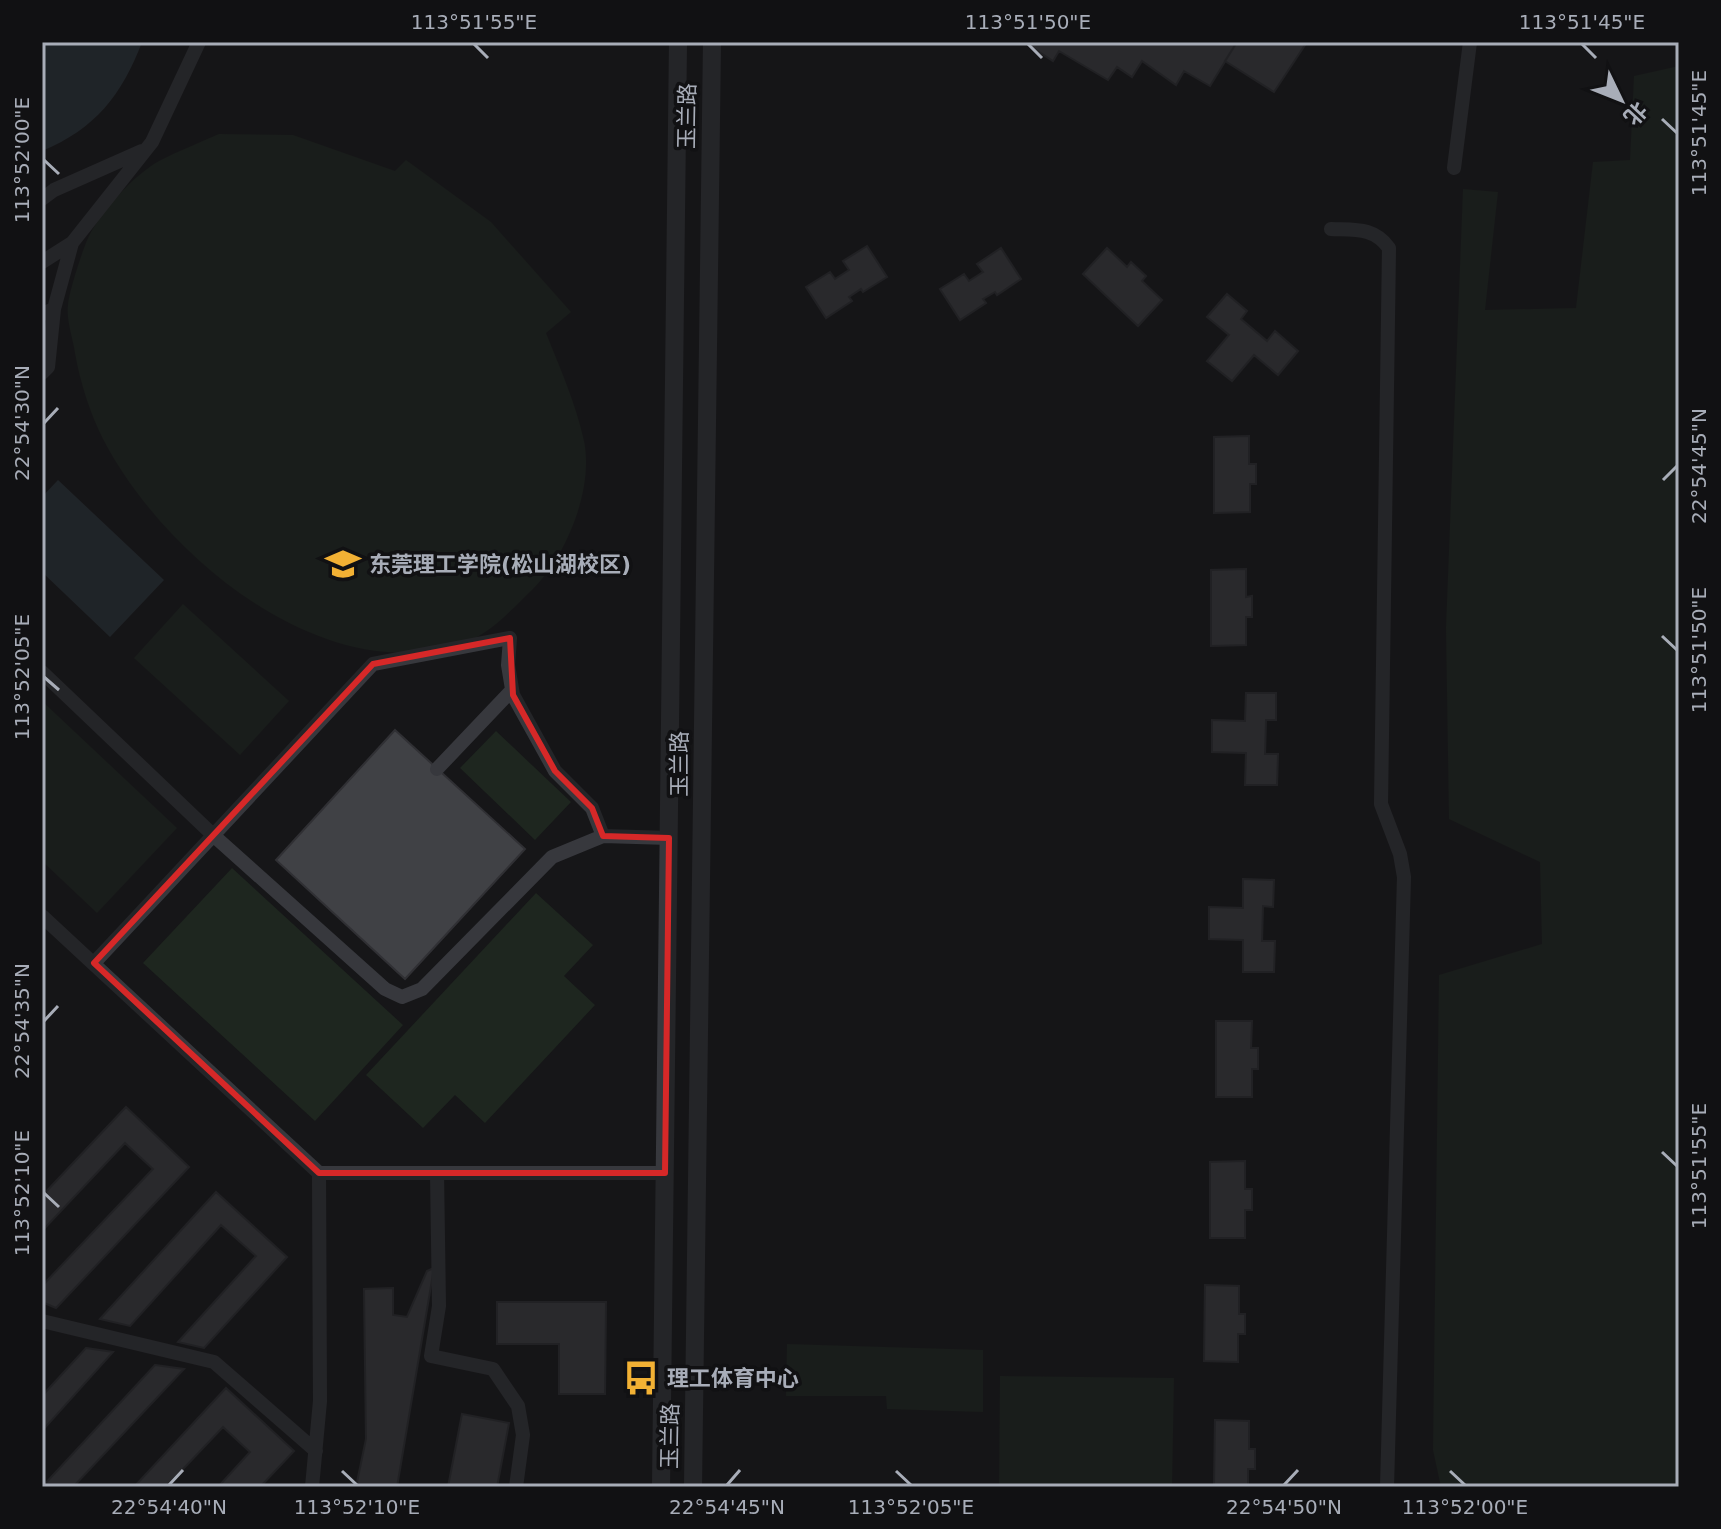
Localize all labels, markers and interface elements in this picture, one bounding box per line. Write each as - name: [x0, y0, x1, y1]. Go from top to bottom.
- text: 113°51'55"E: [411, 10, 537, 34]
- text: 113°51'50"E: [965, 10, 1091, 34]
- text: 113°51'45"E: [1519, 10, 1645, 34]
- north arrow: [1581, 60, 1661, 140]
- text: 113°51'45"E: [1687, 70, 1711, 196]
- street label: 玉兰路: [674, 83, 700, 149]
- text: 113°52'00"E: [10, 97, 34, 223]
- text: 北: [1619, 97, 1652, 130]
- text: 22°54'30"N: [10, 365, 34, 481]
- text: 22°54'45"N: [1687, 408, 1711, 524]
- school or university icon: 东莞理工学院(松山湖校区): [324, 545, 362, 583]
- place label: 东莞理工学院(松山湖校区): [369, 552, 631, 577]
- text: 113°51'50"E: [1687, 587, 1711, 713]
- text: 113°52'05"E: [10, 614, 34, 740]
- street label: 玉兰路: [667, 731, 692, 797]
- text: 22°54'35"N: [10, 963, 34, 1079]
- text: 113°51'55"E: [1687, 1103, 1711, 1229]
- text: 113°52'10"E: [10, 1130, 34, 1256]
- bus stop icon: 理工体育中心: [622, 1359, 660, 1397]
- place label: 理工体育中心: [667, 1366, 799, 1391]
- street label: 玉兰路: [657, 1403, 683, 1469]
- text: 22°54'40"N: [111, 1495, 227, 1519]
- text: 113°52'10"E: [294, 1495, 420, 1519]
- text: 22°54'45"N: [669, 1495, 785, 1519]
- text: 113°52'05"E: [848, 1495, 974, 1519]
- text: 22°54'50"N: [1226, 1495, 1342, 1519]
- text: 113°52'00"E: [1402, 1495, 1528, 1519]

